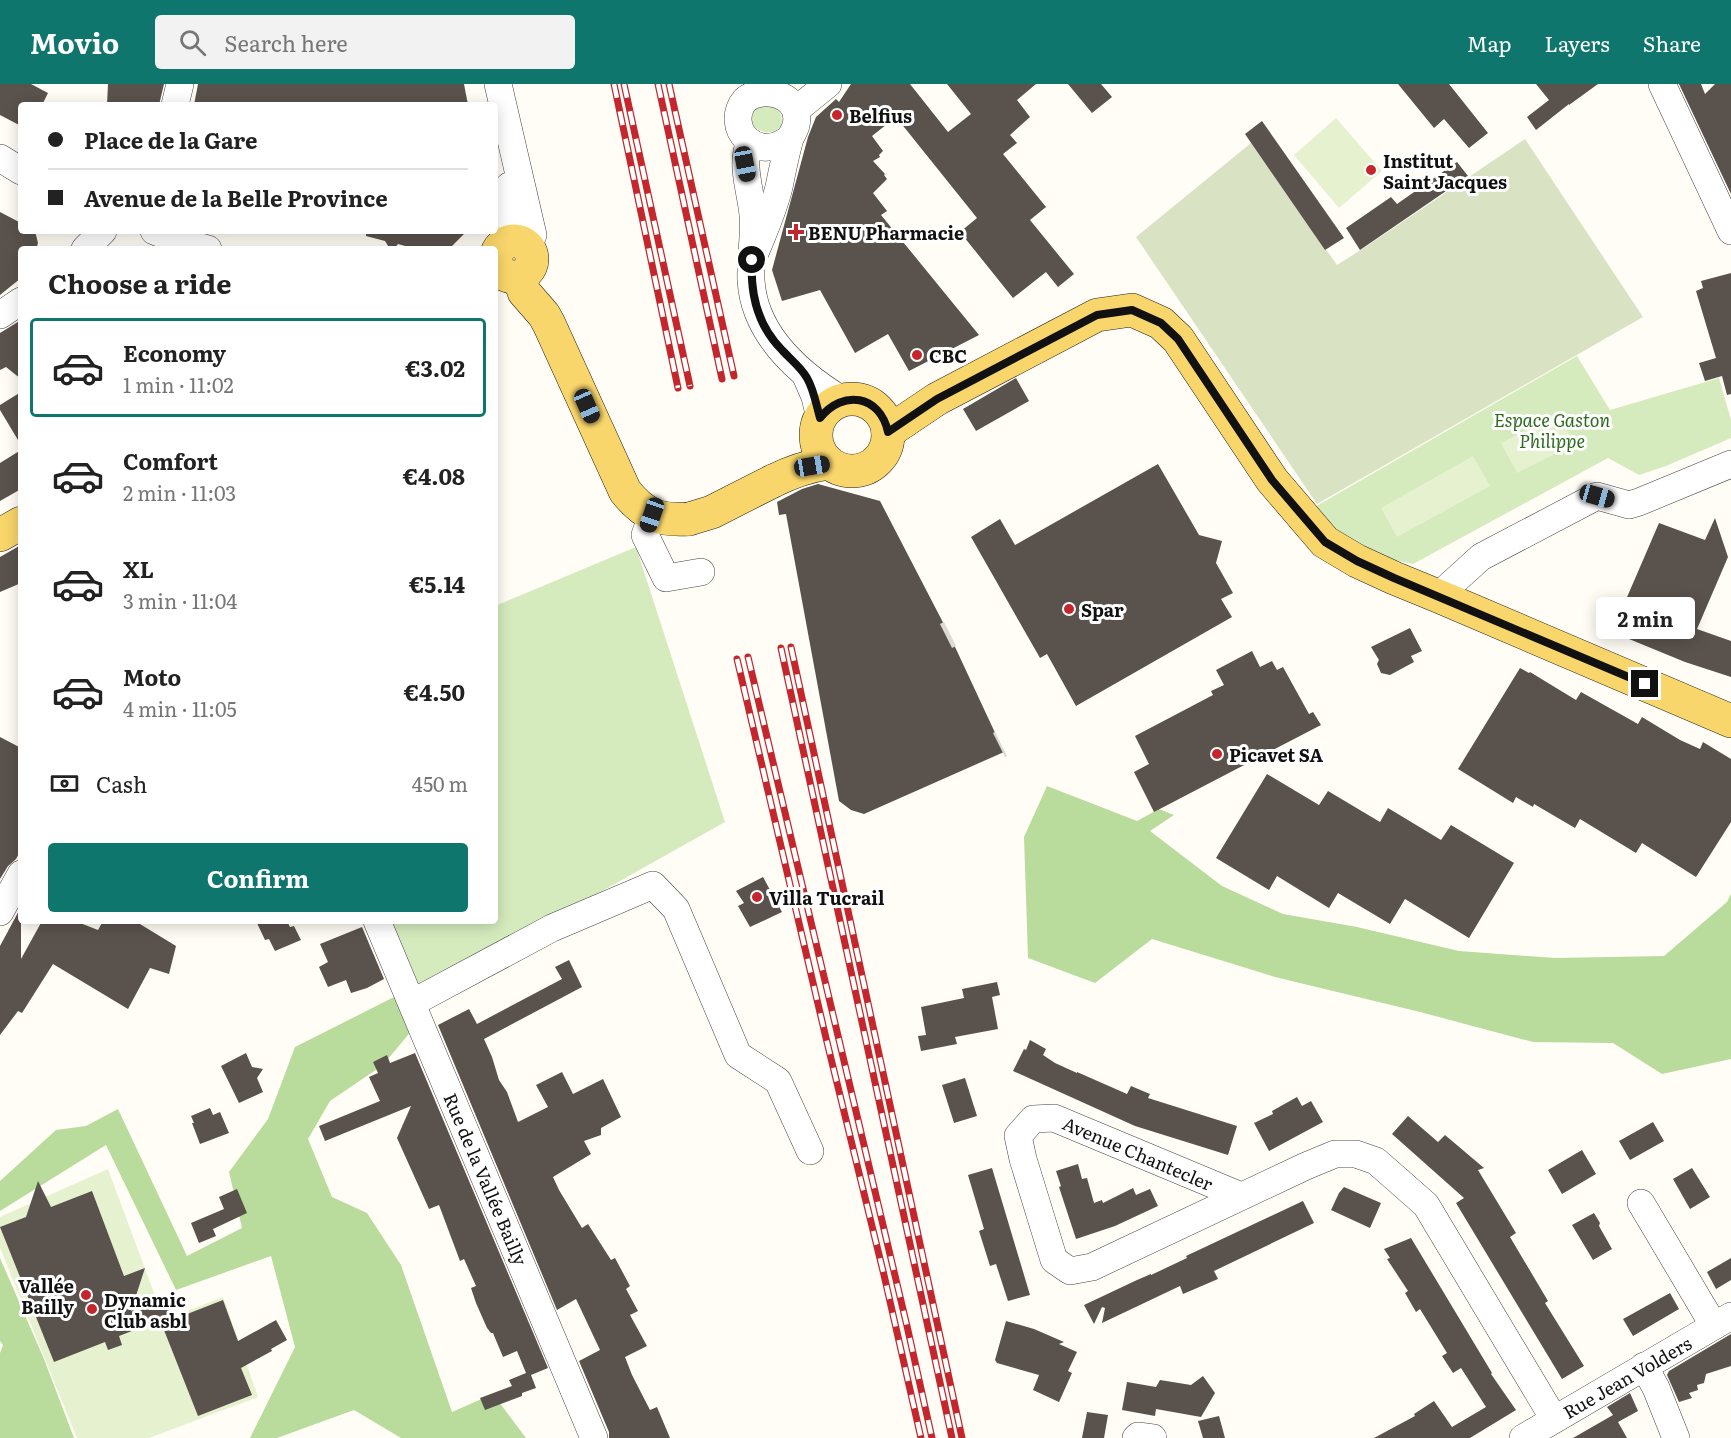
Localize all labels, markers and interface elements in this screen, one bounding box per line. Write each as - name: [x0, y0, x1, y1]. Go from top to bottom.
- search box: [155, 15, 575, 69]
- text: Movio: [30, 21, 119, 63]
- icon: search: [176, 26, 209, 59]
- text: Search here: [224, 26, 348, 59]
- text: Map: [1467, 27, 1512, 58]
- text: Layers: [1545, 27, 1610, 58]
- text: Share: [1643, 27, 1701, 58]
- place label: Belfius: [849, 102, 912, 129]
- marker: Belfius: [830, 108, 844, 122]
- text: Place de la Gare: [84, 123, 257, 156]
- car: [733, 145, 757, 183]
- place label: Institut Saint Jacques: [1383, 147, 1507, 195]
- marker: Institut Saint Jacques: [1364, 163, 1378, 177]
- text: Avenue de la Belle Province: [84, 181, 388, 214]
- place label: BENU Pharmacie: [808, 219, 964, 246]
- marker: BENU Pharmacie: [789, 225, 803, 239]
- route start: [738, 246, 765, 273]
- text: Choose a ride: [48, 262, 231, 302]
- text: Economy: [123, 336, 226, 369]
- icon: car: [51, 341, 105, 395]
- place label: CBC: [929, 342, 967, 369]
- marker: CBC: [910, 348, 924, 362]
- text: €3.02: [405, 351, 465, 384]
- text: 1 min · 11:02: [123, 369, 234, 399]
- car: [571, 386, 603, 426]
- park label: Espace Gaston Philippe: [1494, 406, 1610, 454]
- text: Comfort: [123, 444, 218, 477]
- icon: car: [51, 449, 105, 503]
- car: [793, 454, 831, 478]
- text: €4.08: [403, 459, 465, 492]
- text: 2 min · 11:03: [123, 477, 236, 507]
- car: [1577, 482, 1617, 510]
- car: [638, 495, 666, 535]
- text: XL: [123, 552, 154, 585]
- icon: car: [51, 557, 105, 611]
- text: €5.14: [409, 567, 465, 600]
- text: 3 min · 11:04: [123, 585, 237, 615]
- place label: Spar: [1081, 596, 1124, 623]
- callout: 2 min: [1596, 597, 1694, 639]
- marker: Spar: [1062, 602, 1076, 616]
- text: 2 min: [1618, 603, 1673, 633]
- text: Moto: [123, 660, 181, 693]
- icon: car: [51, 665, 105, 719]
- route end: [1631, 670, 1658, 697]
- text: €4.50: [404, 675, 465, 708]
- text: 4 min · 11:05: [123, 693, 237, 723]
- place label: Picavet SA: [1229, 741, 1324, 768]
- marker: Picavet SA: [1210, 747, 1224, 761]
- icon: cash: [48, 767, 81, 800]
- text: Cash: [96, 767, 147, 800]
- text: 450 m: [412, 768, 468, 798]
- button: Confirm: [48, 843, 468, 912]
- place label: Villa Tucrail: [769, 884, 885, 911]
- marker: Villa Tucrail: [750, 890, 764, 904]
- street label: Rue de la Vallée Bailly: [437, 1089, 535, 1270]
- street label: Avenue Chantecler: [1059, 1109, 1218, 1197]
- place label: Vallée Bailly: [18, 1272, 74, 1320]
- place label: Dynamic Club asbl: [104, 1286, 188, 1334]
- marker: Vallée Bailly: [79, 1288, 93, 1302]
- marker: Dynamic Club asbl: [85, 1302, 99, 1316]
- street label: Rue Jean Volders: [1558, 1329, 1696, 1425]

